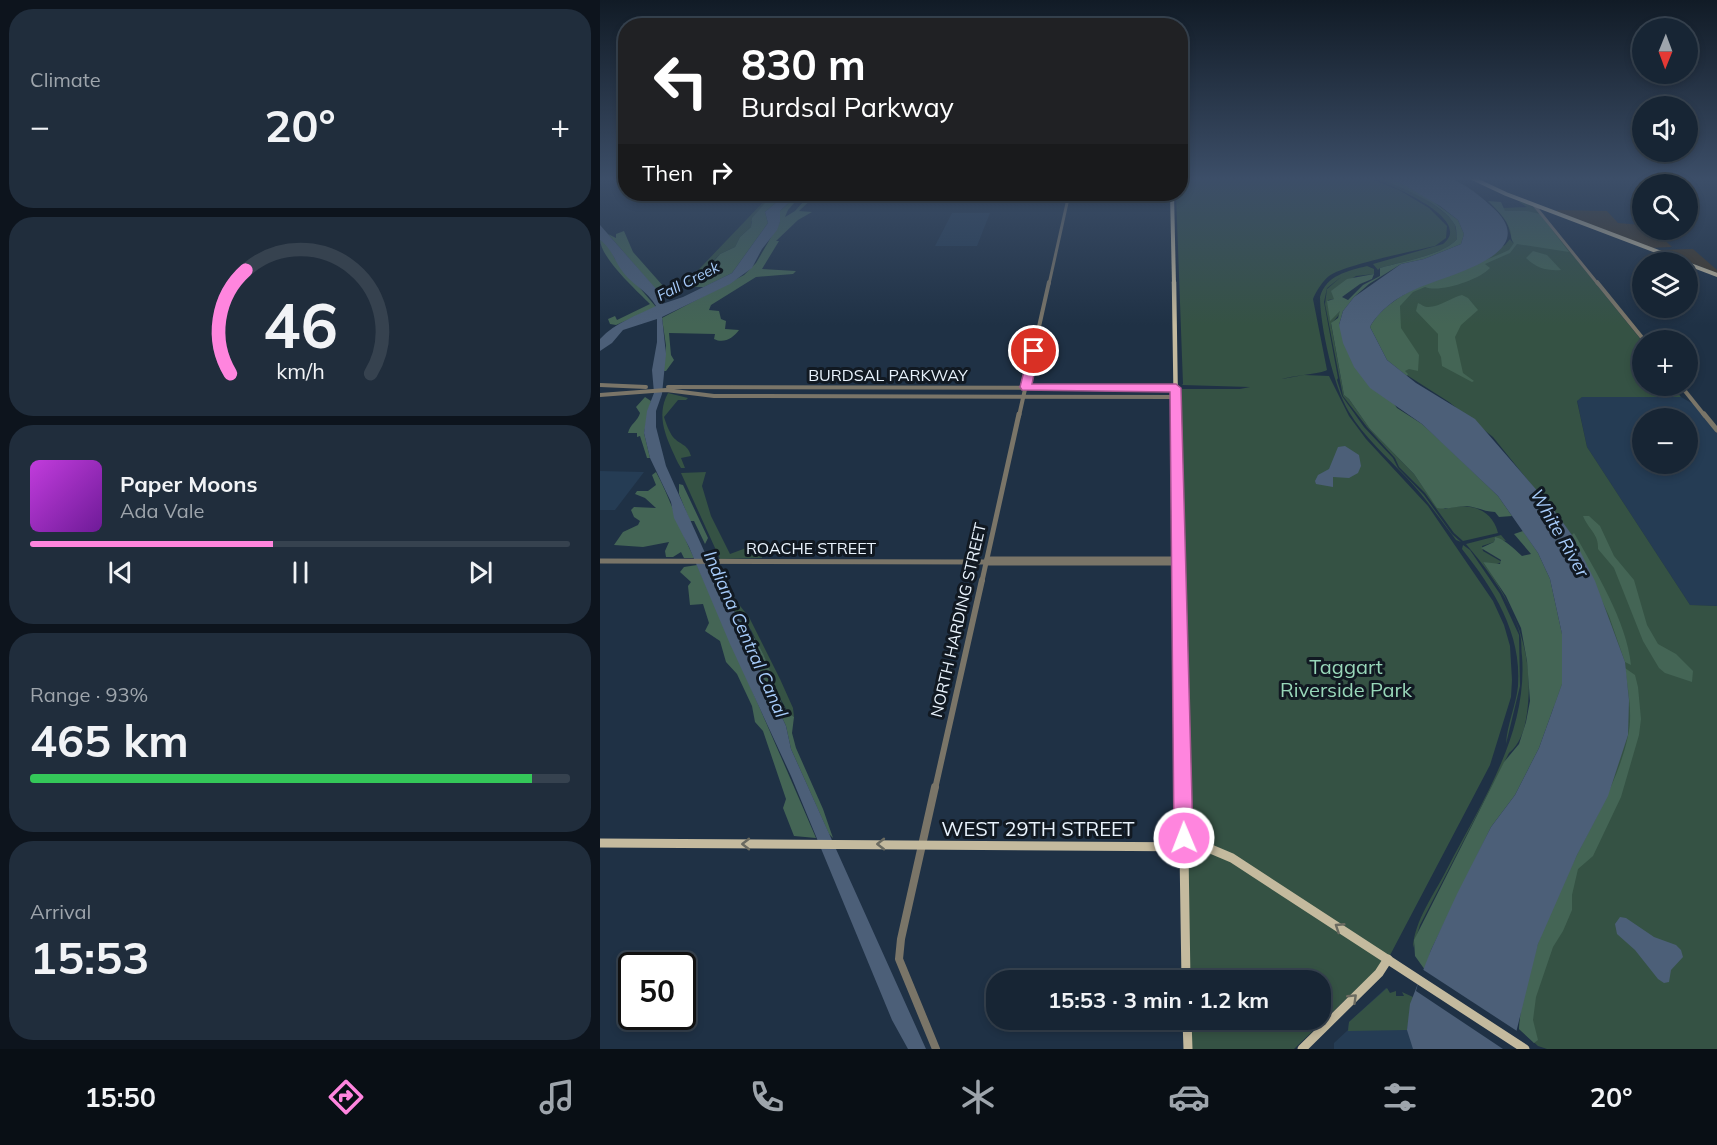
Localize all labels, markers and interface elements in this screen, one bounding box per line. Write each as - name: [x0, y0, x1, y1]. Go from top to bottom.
- north arrow: [1632, 18, 1698, 84]
- map controls: [1632, 18, 1698, 474]
- text: 830 m: [741, 38, 866, 91]
- icon: left: [642, 42, 720, 120]
- text: Climate: [30, 67, 101, 92]
- text: Burdsal Parkway: [741, 90, 954, 124]
- button: sound: [1632, 96, 1698, 162]
- text: 20°: [264, 97, 336, 153]
- text: −: [30, 105, 50, 146]
- text: +: [550, 105, 570, 146]
- icon: right: [705, 156, 738, 189]
- text: Then: [642, 159, 693, 187]
- button: search: [1632, 174, 1698, 240]
- button: layers: [1632, 252, 1698, 318]
- water label: Fall Creek: [653, 257, 724, 305]
- text: 46: [263, 285, 337, 364]
- pin: [1008, 325, 1059, 376]
- button: +: [1632, 330, 1698, 396]
- icon: arrive: [1017, 334, 1050, 367]
- text: km/h: [276, 357, 324, 384]
- street label: BURDSAL PARKWAY: [808, 365, 968, 385]
- button: −: [1632, 408, 1698, 474]
- text: Paper Moons: [120, 470, 258, 498]
- water label: White River: [1526, 485, 1595, 582]
- text: Ada Vale: [120, 498, 204, 523]
- street label: NORTH HARDING STREET: [926, 521, 990, 719]
- street label: ROACHE STREET: [746, 538, 876, 558]
- water label: Indiana Central Canal: [699, 547, 793, 722]
- icon: previous: [104, 556, 137, 589]
- icon: pause: [284, 556, 317, 589]
- icon: next: [464, 556, 497, 589]
- park label: Taggart Riverside Park: [1280, 654, 1413, 702]
- text: Range · 93%: [30, 682, 148, 707]
- text: 465 km: [30, 712, 189, 768]
- position arrow: [1152, 806, 1216, 870]
- street label: WEST 29TH STREET: [941, 816, 1135, 841]
- one-way arrow: [742, 838, 751, 850]
- one-way arrow: [877, 838, 886, 850]
- text: Arrival: [30, 899, 91, 924]
- one-way arrow: [1335, 923, 1346, 934]
- text: 15:53: [30, 929, 149, 985]
- speed limit sign: 50: [618, 952, 696, 1030]
- text: 15:53 · 3 min · 1.2 km: [1048, 986, 1269, 1014]
- one-way arrow: [1347, 994, 1357, 1005]
- icon: directions: [325, 1076, 367, 1118]
- icon: music: [536, 1076, 578, 1118]
- icon: phone: [746, 1076, 788, 1118]
- icon: climate: [957, 1076, 999, 1118]
- icon: car: [1168, 1076, 1210, 1118]
- icon: filters: [1379, 1076, 1421, 1118]
- text: 15:50: [84, 1080, 156, 1114]
- text: 20°: [1590, 1080, 1632, 1114]

